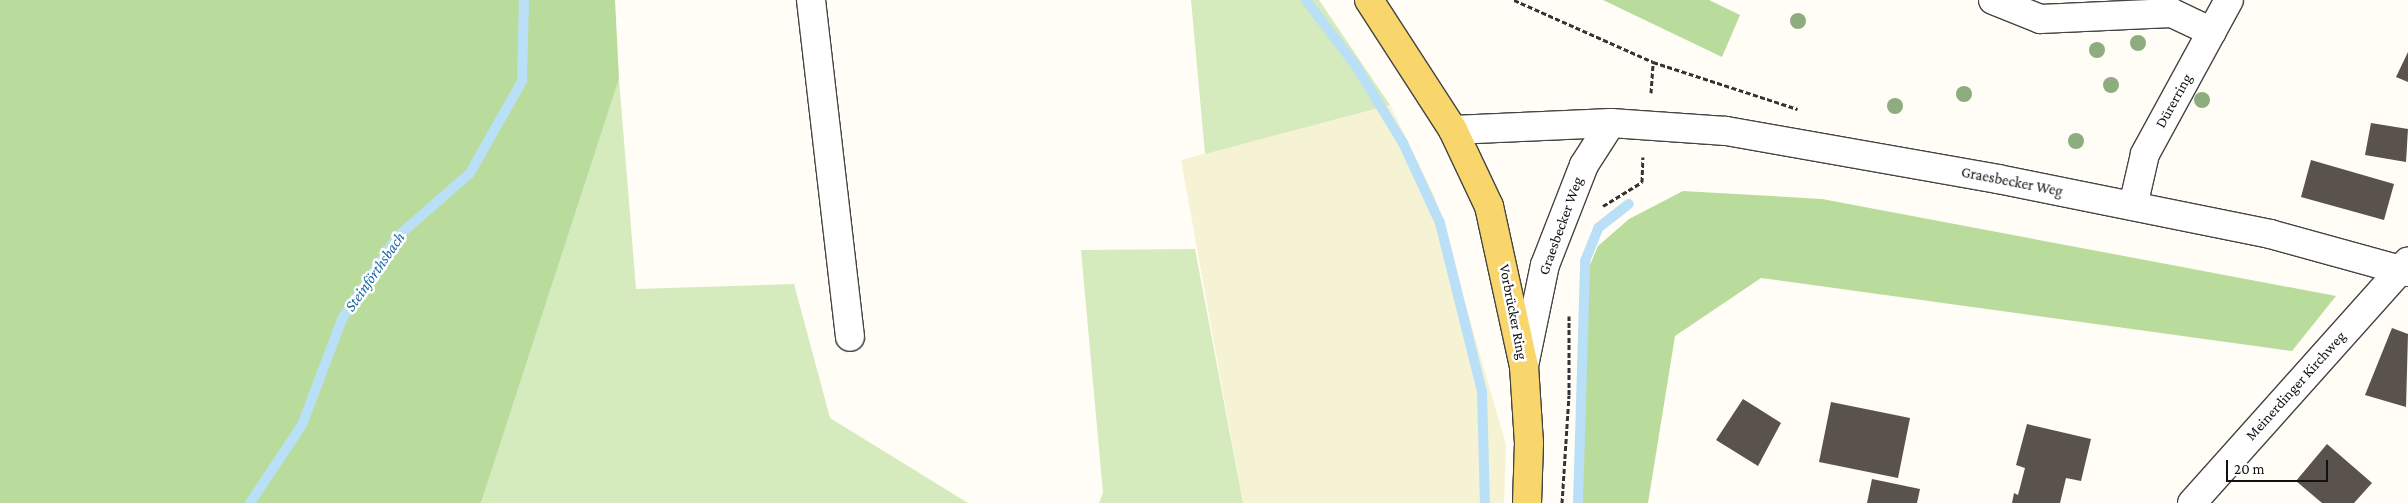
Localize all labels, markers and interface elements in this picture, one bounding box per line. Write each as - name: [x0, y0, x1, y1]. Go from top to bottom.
- street label: Dürerring: [2152, 71, 2196, 131]
- street label: Graesbecker Weg: [1960, 163, 2064, 201]
- street label: Graesbecker Weg: [1535, 174, 1587, 278]
- water label: Steinförthsbach: [341, 229, 409, 315]
- street label: Vorbrücker Ring: [1495, 263, 1531, 361]
- street label: Meinerdinger Kirchweg: [2242, 328, 2350, 444]
- scale bar: [2228, 450, 2330, 482]
- text: 20 m: [2234, 461, 2265, 477]

